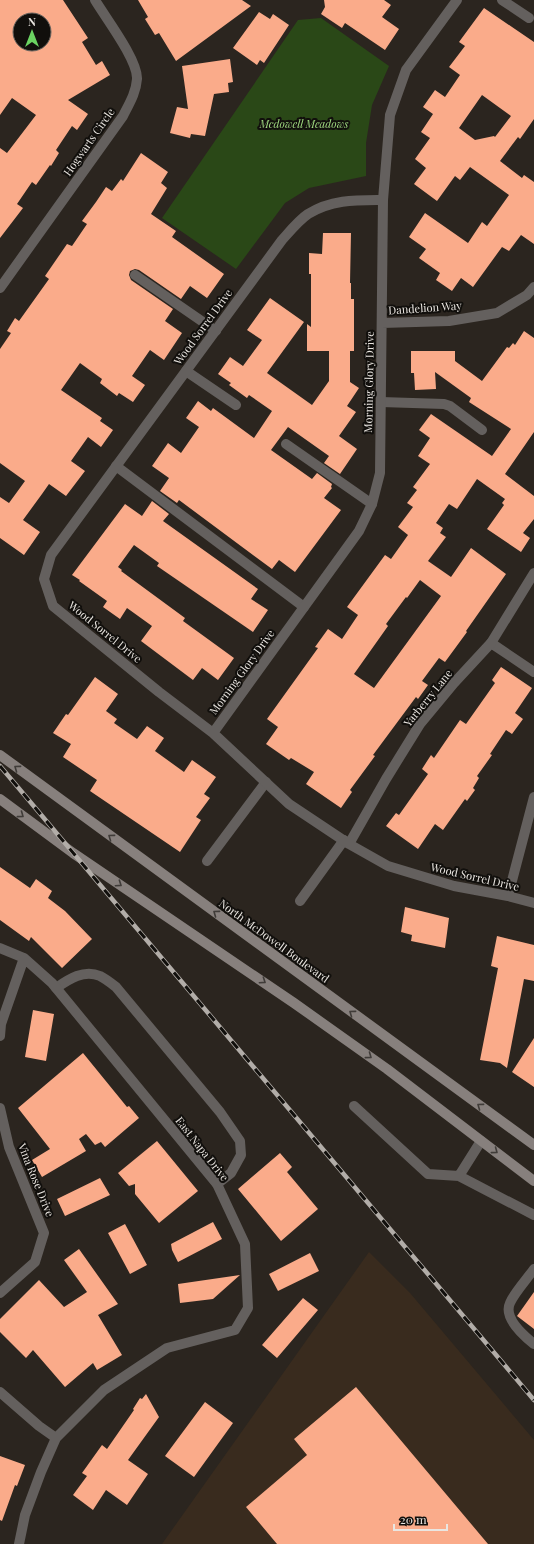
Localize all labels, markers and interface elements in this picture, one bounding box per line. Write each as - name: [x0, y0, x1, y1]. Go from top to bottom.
- north arrow: [12, 12, 52, 52]
- text: N: [28, 14, 36, 29]
- street label: Hogwarts Circle: [60, 104, 118, 179]
- park label: Mcdowell Meadows: [259, 116, 349, 131]
- street label: Wood Sorrel Drive: [169, 285, 235, 368]
- street label: Dandelion Way: [388, 297, 463, 318]
- street label: Morning Glory Drive: [360, 331, 377, 433]
- street label: Wood Sorrel Drive: [65, 597, 145, 666]
- street label: Morning Glory Drive: [206, 626, 278, 717]
- street label: Yarberry Lane: [399, 666, 456, 730]
- one-way arrow: [14, 765, 21, 772]
- one-way arrow: [16, 810, 23, 817]
- one-way arrow: [108, 834, 115, 841]
- street label: Wood Sorrel Drive: [428, 859, 521, 894]
- one-way arrow: [115, 879, 122, 887]
- street label: North McDowell Boulevard: [216, 895, 333, 986]
- one-way arrow: [213, 911, 220, 918]
- one-way arrow: [258, 977, 265, 984]
- one-way arrow: [349, 1010, 356, 1018]
- one-way arrow: [365, 1051, 372, 1059]
- one-way arrow: [477, 1104, 484, 1111]
- street label: East Napa Drive: [172, 1113, 233, 1184]
- street label: Vina Rose Drive: [15, 1140, 58, 1219]
- one-way arrow: [491, 1147, 498, 1154]
- scale bar: [394, 1506, 447, 1532]
- text: 20 m: [400, 1511, 427, 1527]

